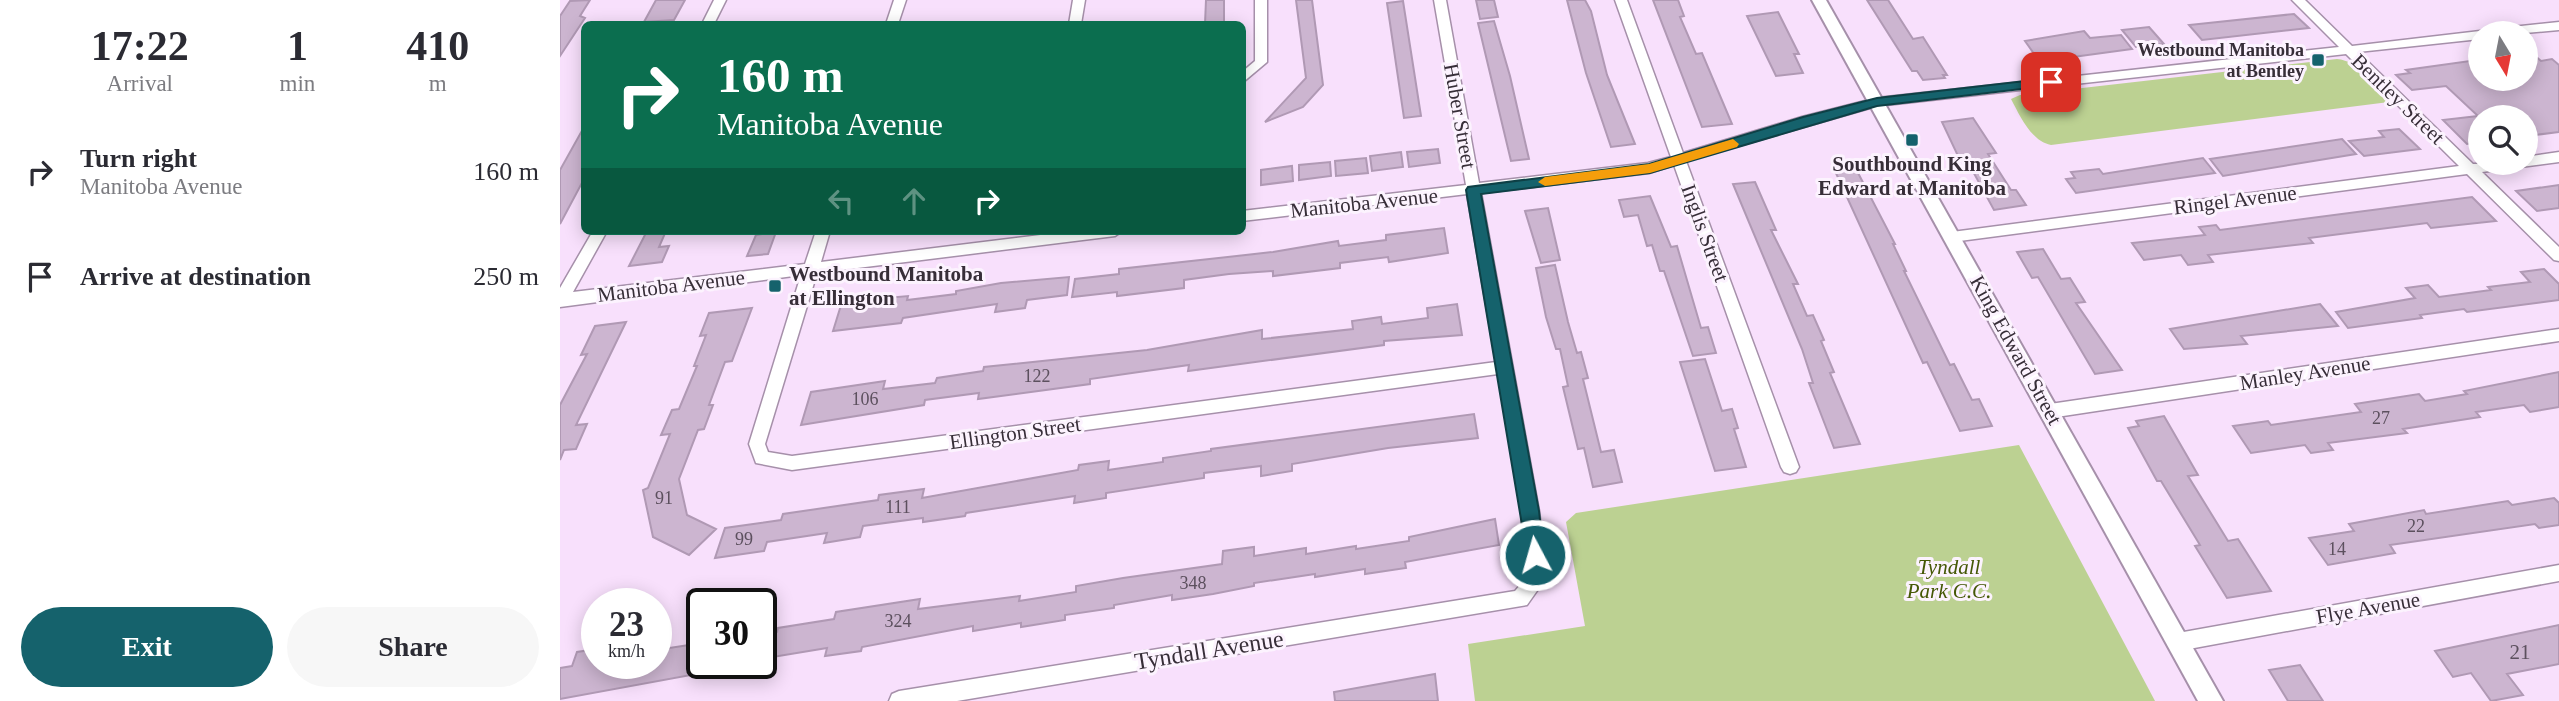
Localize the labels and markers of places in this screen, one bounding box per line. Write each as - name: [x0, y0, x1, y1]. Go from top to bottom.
- place label: Westbound Manitoba at Bentley: [2137, 40, 2304, 81]
- pin: [2021, 52, 2081, 112]
- marker: Westbound Manitoba at Bentley: [2310, 52, 2326, 68]
- marker: Southbound King Edward at Manitoba: [1904, 132, 1920, 148]
- place label: Southbound King Edward at Manitoba: [1818, 152, 2006, 200]
- place label: Westbound Manitoba at Ellington: [789, 262, 984, 310]
- marker: Westbound Manitoba at Ellington: [767, 278, 783, 294]

